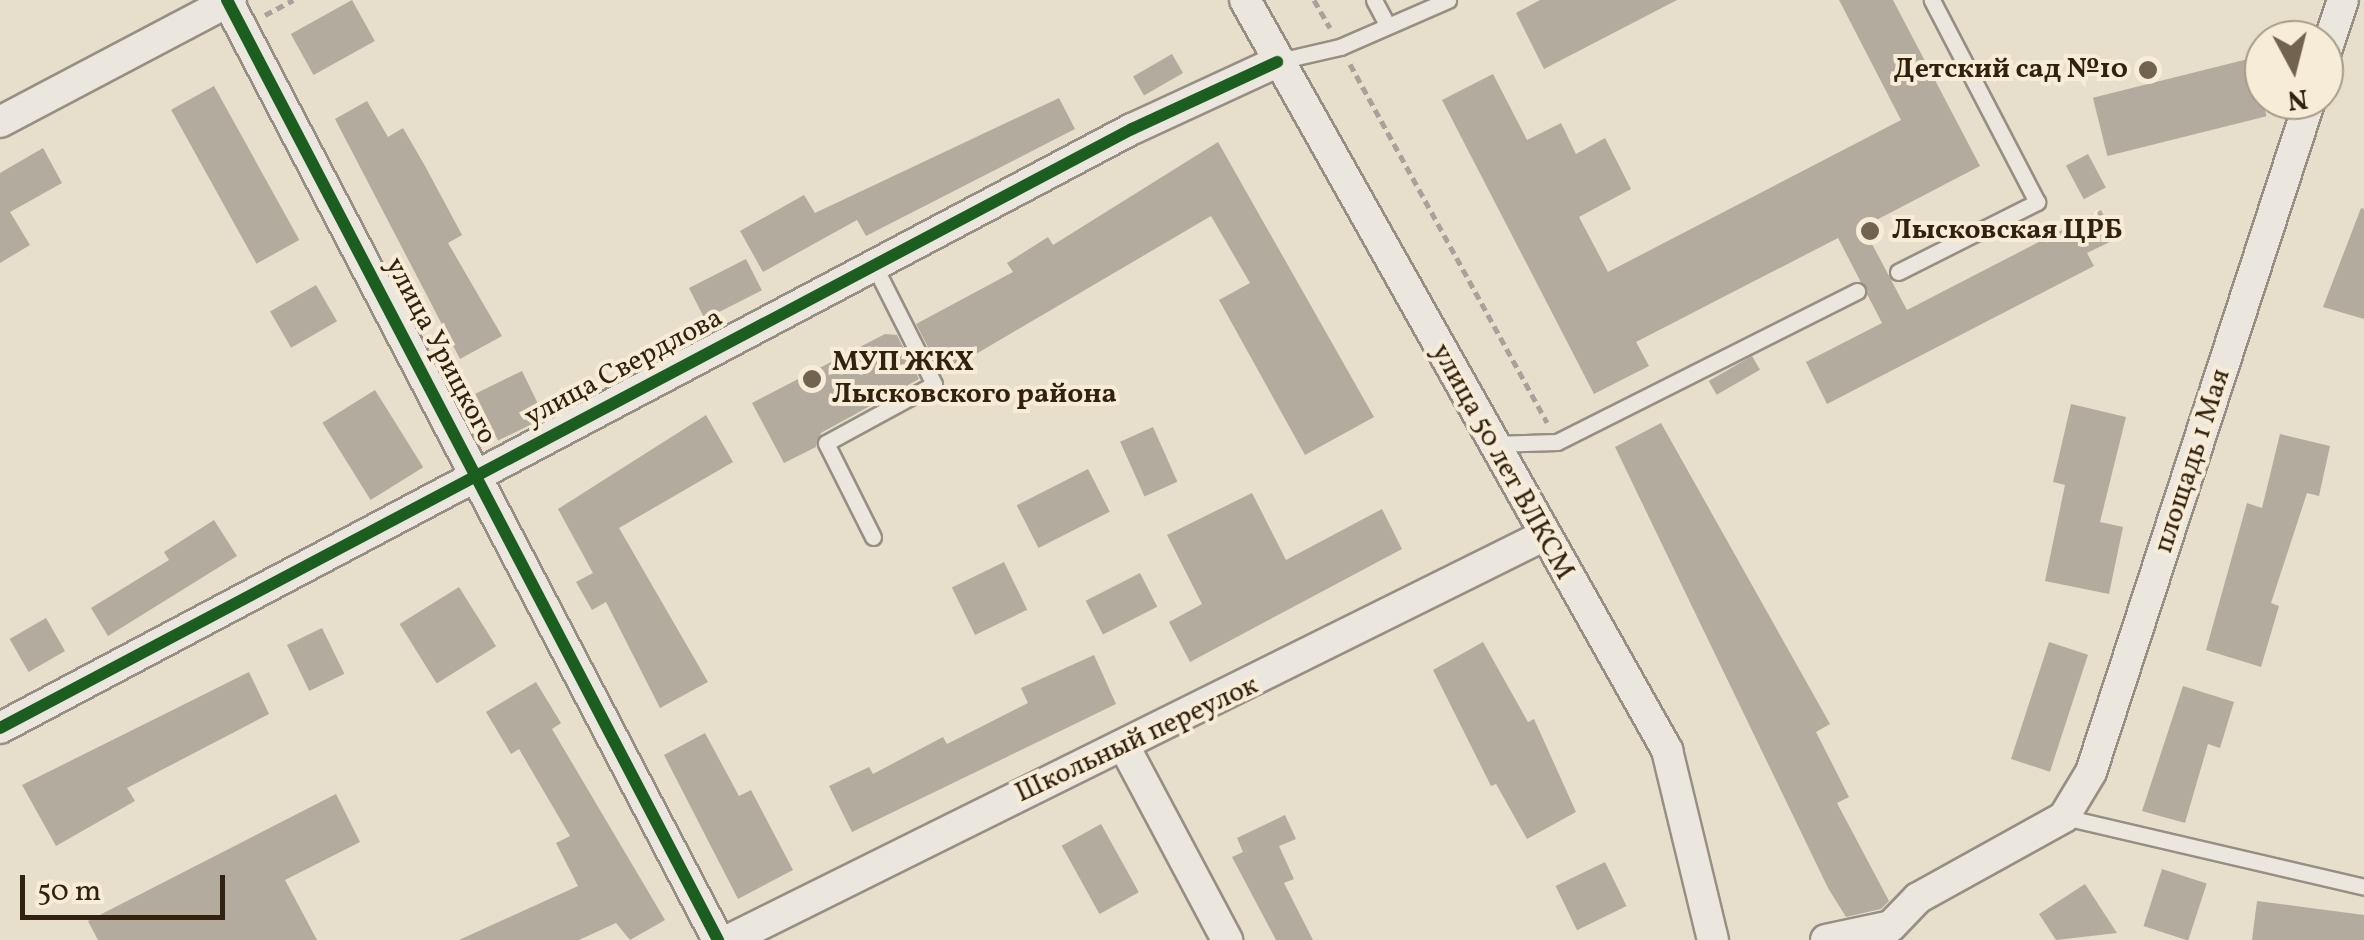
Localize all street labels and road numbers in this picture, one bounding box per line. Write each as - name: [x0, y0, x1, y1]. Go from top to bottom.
- street label: улица Урицкого: [377, 252, 503, 450]
- street label: улица Свердлова: [519, 302, 729, 434]
- street label: улица 50 лет ВЛКСМ: [1423, 338, 1581, 586]
- street label: площадь 1 Мая: [2147, 365, 2239, 557]
- street label: Школьный переулок: [1010, 669, 1264, 811]

